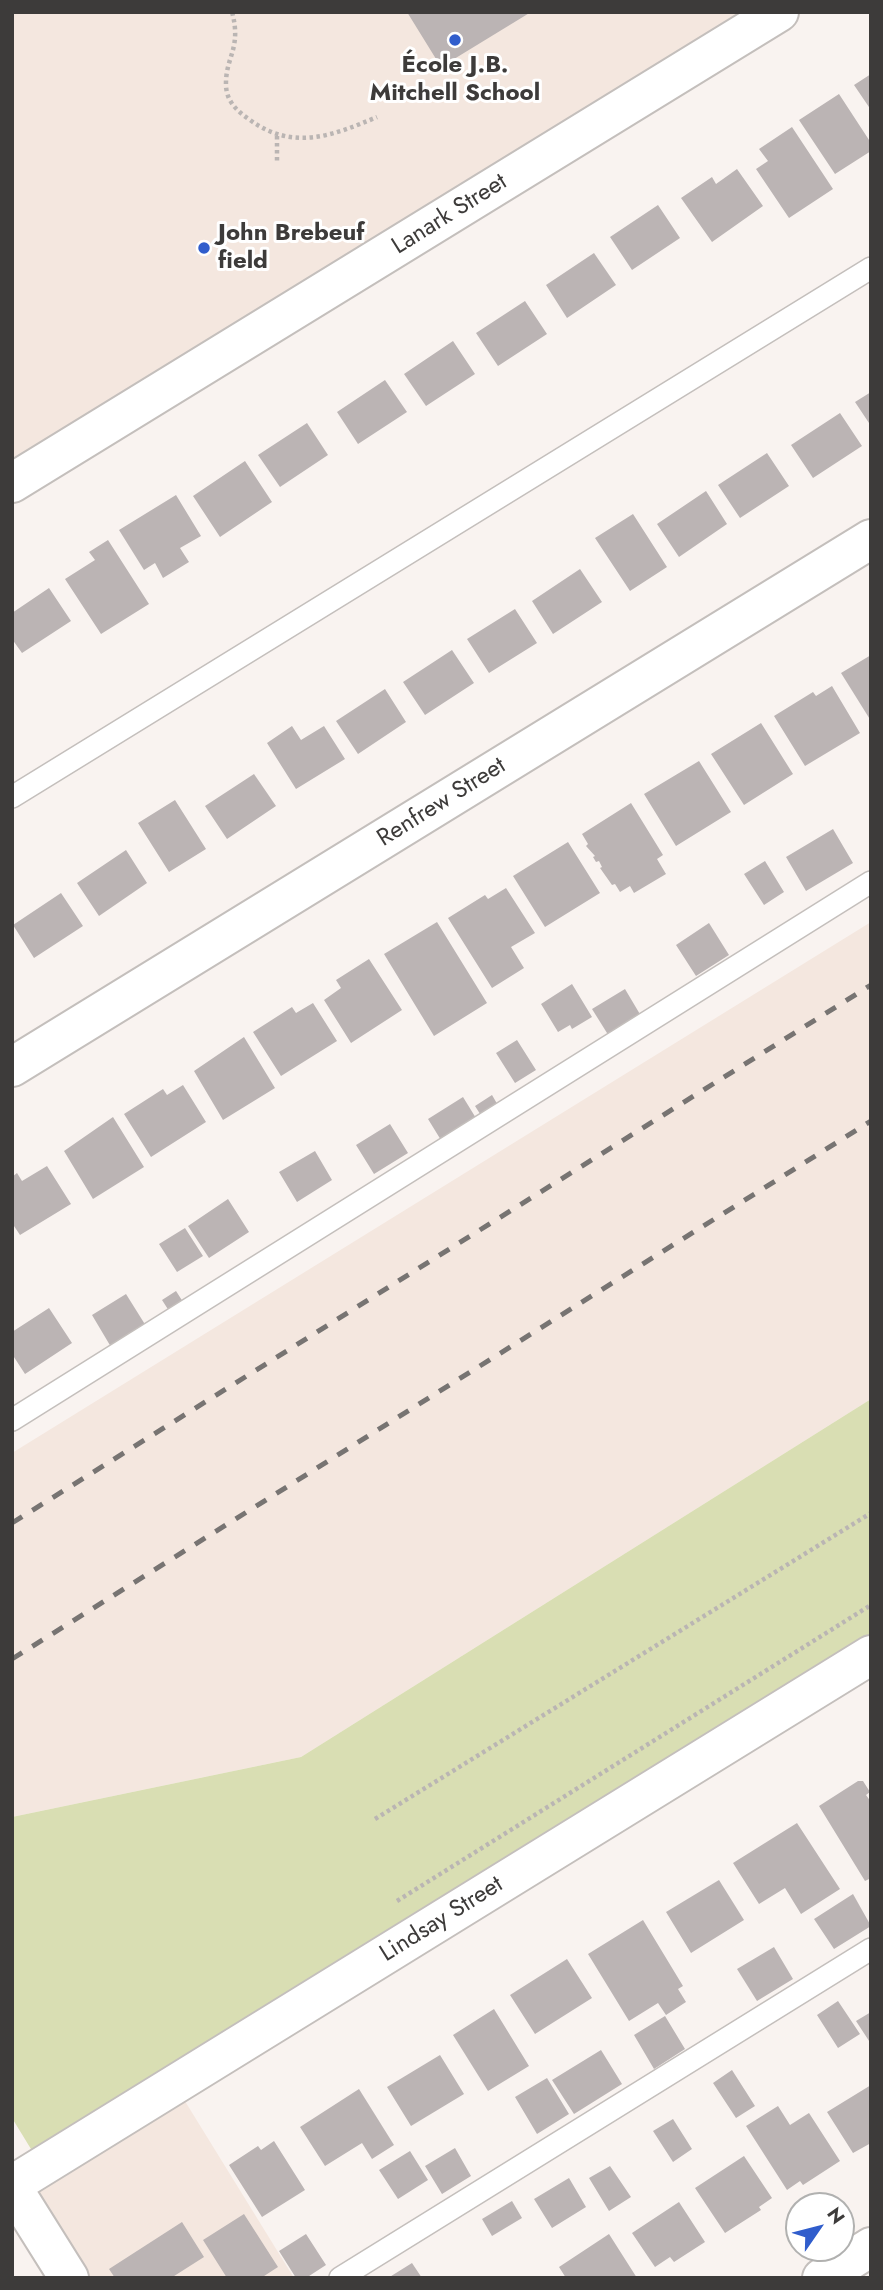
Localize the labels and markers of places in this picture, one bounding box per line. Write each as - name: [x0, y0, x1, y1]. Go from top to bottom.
- marker: École J.B. Mitchell School: [447, 32, 463, 48]
- place label: École J.B. Mitchell School: [370, 52, 540, 108]
- place label: John Brebeuf field: [218, 220, 365, 276]
- marker: John Brebeuf field: [196, 240, 212, 256]

